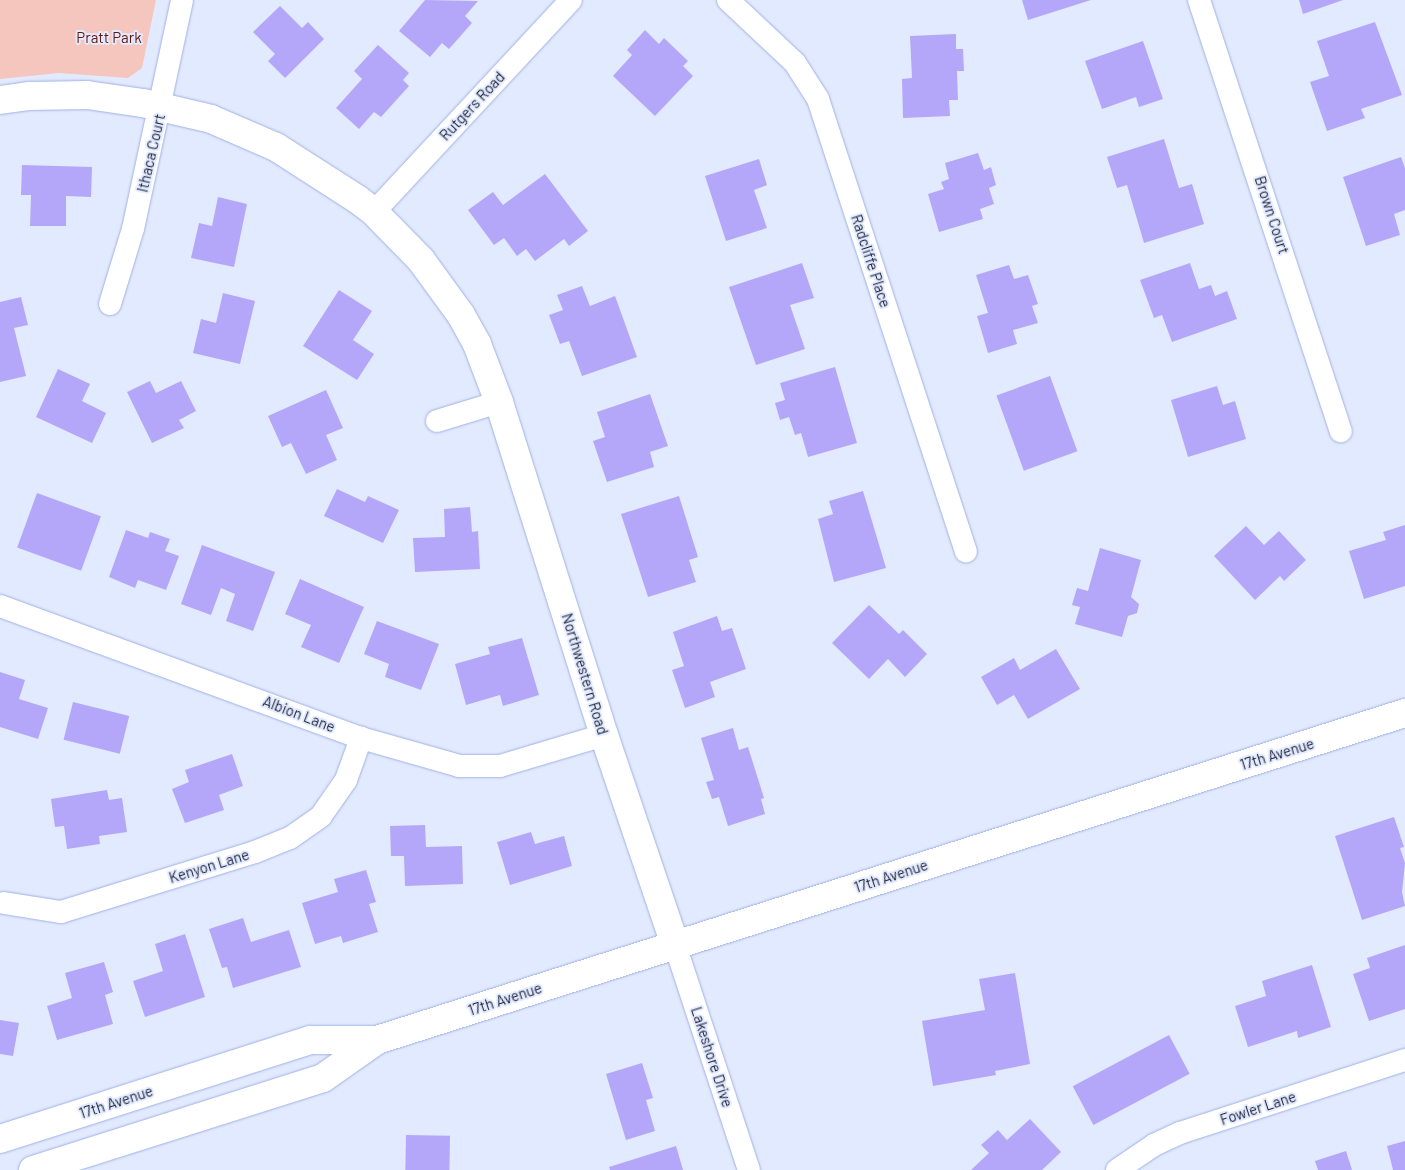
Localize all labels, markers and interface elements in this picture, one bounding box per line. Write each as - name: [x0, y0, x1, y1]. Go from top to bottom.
- park label: Pratt Park: [76, 29, 142, 47]
- street label: Rutgers Road: [436, 68, 508, 144]
- street label: Ithaca Court: [133, 112, 169, 194]
- street label: Brown Court: [1251, 174, 1293, 256]
- street label: Radcliffe Place: [847, 212, 895, 310]
- street label: Northwestern Road: [558, 611, 612, 737]
- street label: Albion Lane: [260, 692, 338, 736]
- street label: 17th Avenue: [1238, 734, 1316, 774]
- street label: Kenyon Lane: [167, 845, 251, 887]
- street label: 17th Avenue: [852, 856, 930, 896]
- street label: 17th Avenue: [466, 979, 544, 1019]
- street label: Lakeshore Drive: [687, 1005, 737, 1109]
- street label: 17th Avenue: [77, 1082, 155, 1122]
- street label: Fowler Lane: [1218, 1087, 1298, 1129]

